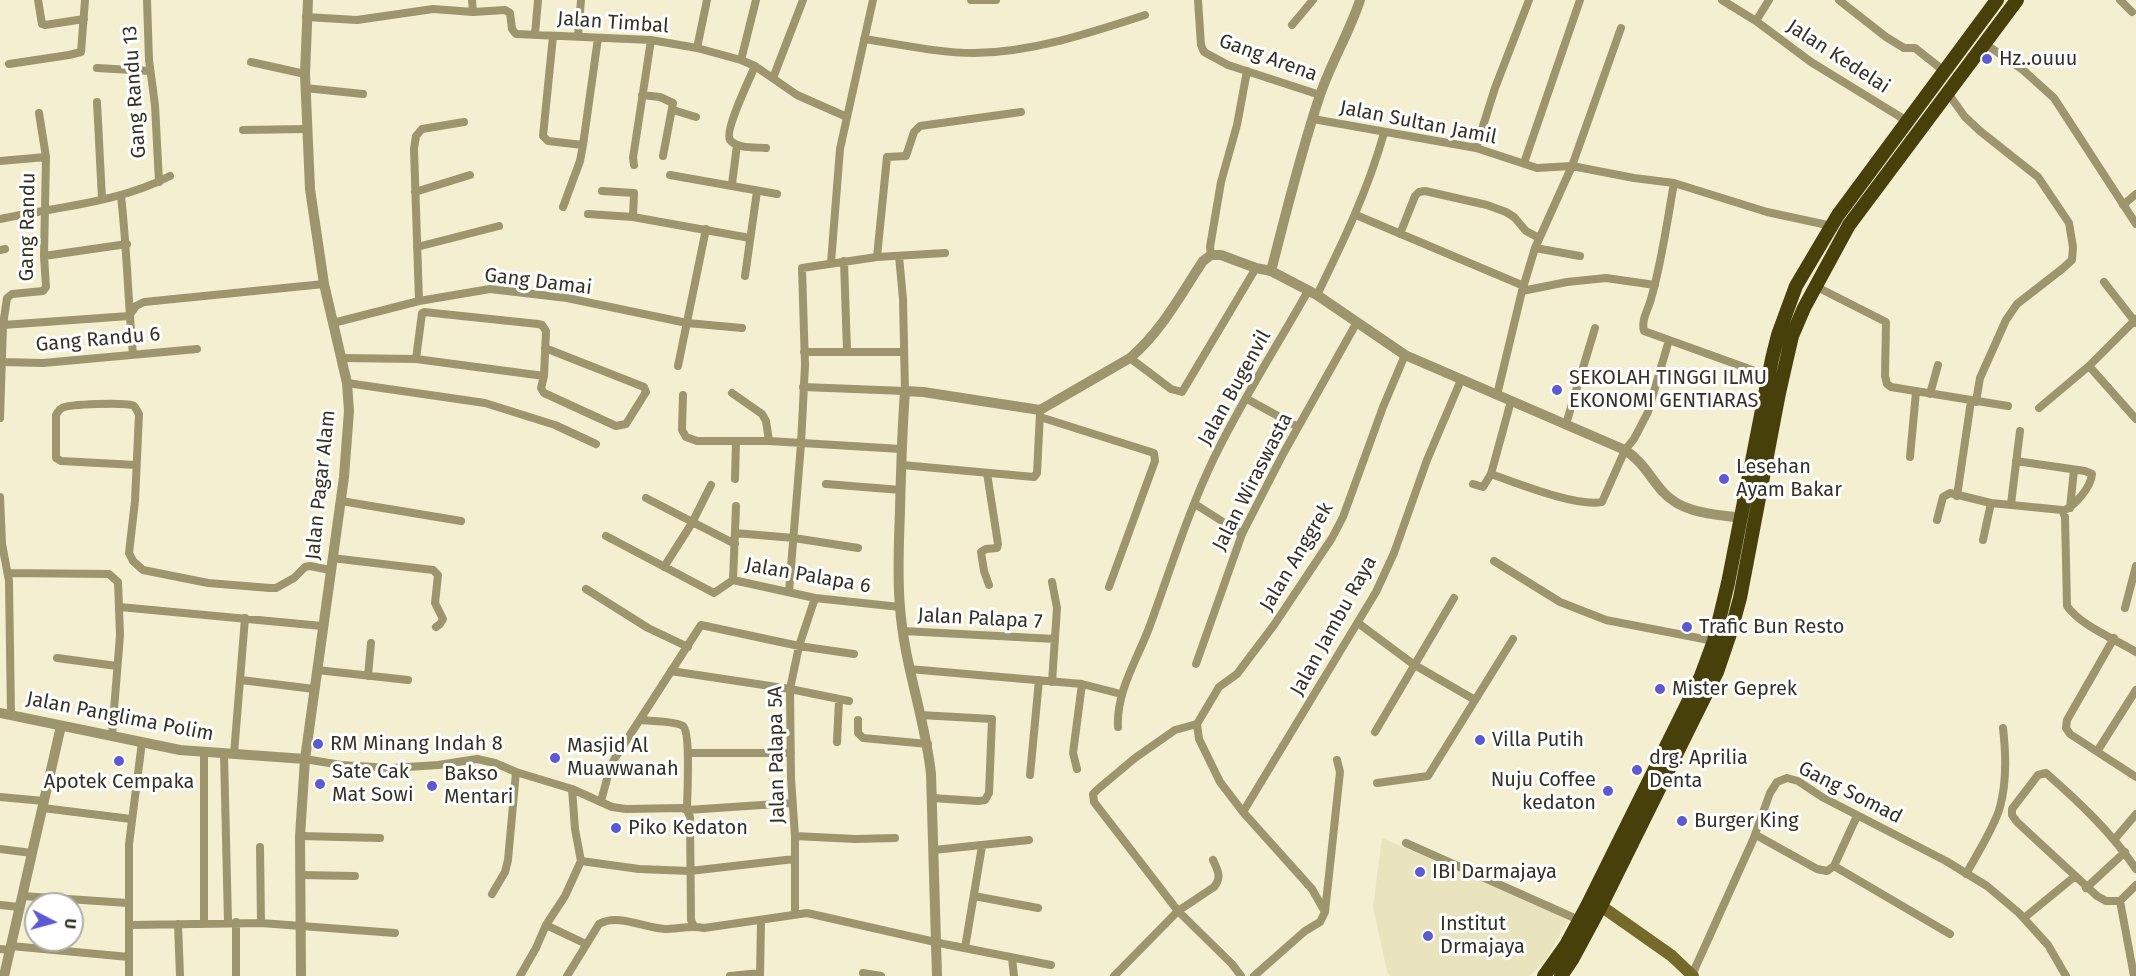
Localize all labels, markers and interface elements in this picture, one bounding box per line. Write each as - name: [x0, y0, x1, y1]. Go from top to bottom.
- street label: Jalan Timbal: [556, 7, 670, 39]
- street label: Jalan Kedelai: [1782, 15, 1894, 99]
- street label: Gang Randu 13: [118, 25, 152, 159]
- street label: Gang Arena: [1216, 29, 1320, 87]
- place label: Hz..ouuu: [1999, 47, 2077, 71]
- marker: Hz..ouuu: [1980, 52, 1994, 66]
- street label: Jalan Sultan Jamil: [1337, 96, 1499, 150]
- street label: Gang Randu: [15, 172, 41, 282]
- street label: Gang Damai: [483, 263, 593, 301]
- street label: Gang Randu 6: [35, 323, 161, 357]
- street label: Jalan Bugenvil: [1193, 326, 1277, 450]
- place label: SEKOLAH TINGGI ILMU EKONOMI GENTIARAS: [1569, 366, 1767, 413]
- marker: SEKOLAH TINGGI ILMU EKONOMI GENTIARAS: [1550, 383, 1564, 397]
- street label: Jalan Pagar Alam: [301, 409, 341, 561]
- street label: Jalan Wiraswasta: [1208, 409, 1298, 555]
- place label: Lesehan Ayam Bakar: [1736, 455, 1842, 502]
- marker: Lesehan Ayam Bakar: [1717, 472, 1731, 486]
- street label: Jalan Anggrek: [1255, 498, 1339, 616]
- street label: Jalan Jambu Raya: [1286, 552, 1382, 700]
- street label: Jalan Palapa 6: [743, 553, 873, 599]
- street label: Jalan Palapa 7: [917, 604, 1043, 634]
- place label: Trafic Bun Resto: [1699, 615, 1844, 639]
- marker: Trafic Bun Resto: [1680, 620, 1694, 634]
- place label: Mister Geprek: [1672, 677, 1797, 701]
- marker: Mister Geprek: [1653, 682, 1667, 696]
- street label: Jalan Palapa 5A: [764, 686, 790, 824]
- street label: Jalan Panglima Polim: [24, 687, 216, 747]
- place label: Villa Putih: [1492, 728, 1584, 752]
- place label: RM Minang Indah 8: [330, 732, 503, 756]
- marker: Villa Putih: [1473, 733, 1487, 747]
- place label: Masjid Al Muawwanah: [567, 734, 679, 781]
- marker: RM Minang Indah 8: [311, 737, 325, 751]
- place label: drg. Aprilia Denta: [1649, 746, 1748, 793]
- marker: Masjid Al Muawwanah: [548, 751, 562, 765]
- marker: Apotek Cempaka: [112, 754, 126, 768]
- street label: Gang Somad: [1794, 757, 1906, 829]
- place label: Sate Cak Mat Sowi: [332, 760, 414, 807]
- place label: Bakso Mentari: [444, 762, 513, 809]
- marker: drg. Aprilia Denta: [1630, 763, 1644, 777]
- place label: Nuju Coffee kedaton: [1491, 768, 1596, 815]
- place label: Apotek Cempaka: [44, 770, 194, 794]
- marker: Sate Cak Mat Sowi: [313, 777, 327, 791]
- marker: Bakso Mentari: [425, 779, 439, 793]
- marker: Nuju Coffee kedaton: [1601, 784, 1615, 798]
- place label: Burger King: [1694, 809, 1799, 833]
- marker: Burger King: [1675, 814, 1689, 828]
- place label: Piko Kedaton: [628, 816, 748, 840]
- marker: Piko Kedaton: [609, 821, 623, 835]
- place label: IBI Darmajaya: [1432, 860, 1557, 884]
- marker: IBI Darmajaya: [1413, 865, 1427, 879]
- north arrow: [24, 892, 84, 952]
- place label: Institut Drmajaya: [1440, 912, 1525, 959]
- text: U: [60, 918, 80, 930]
- marker: Institut Drmajaya: [1421, 929, 1435, 943]

